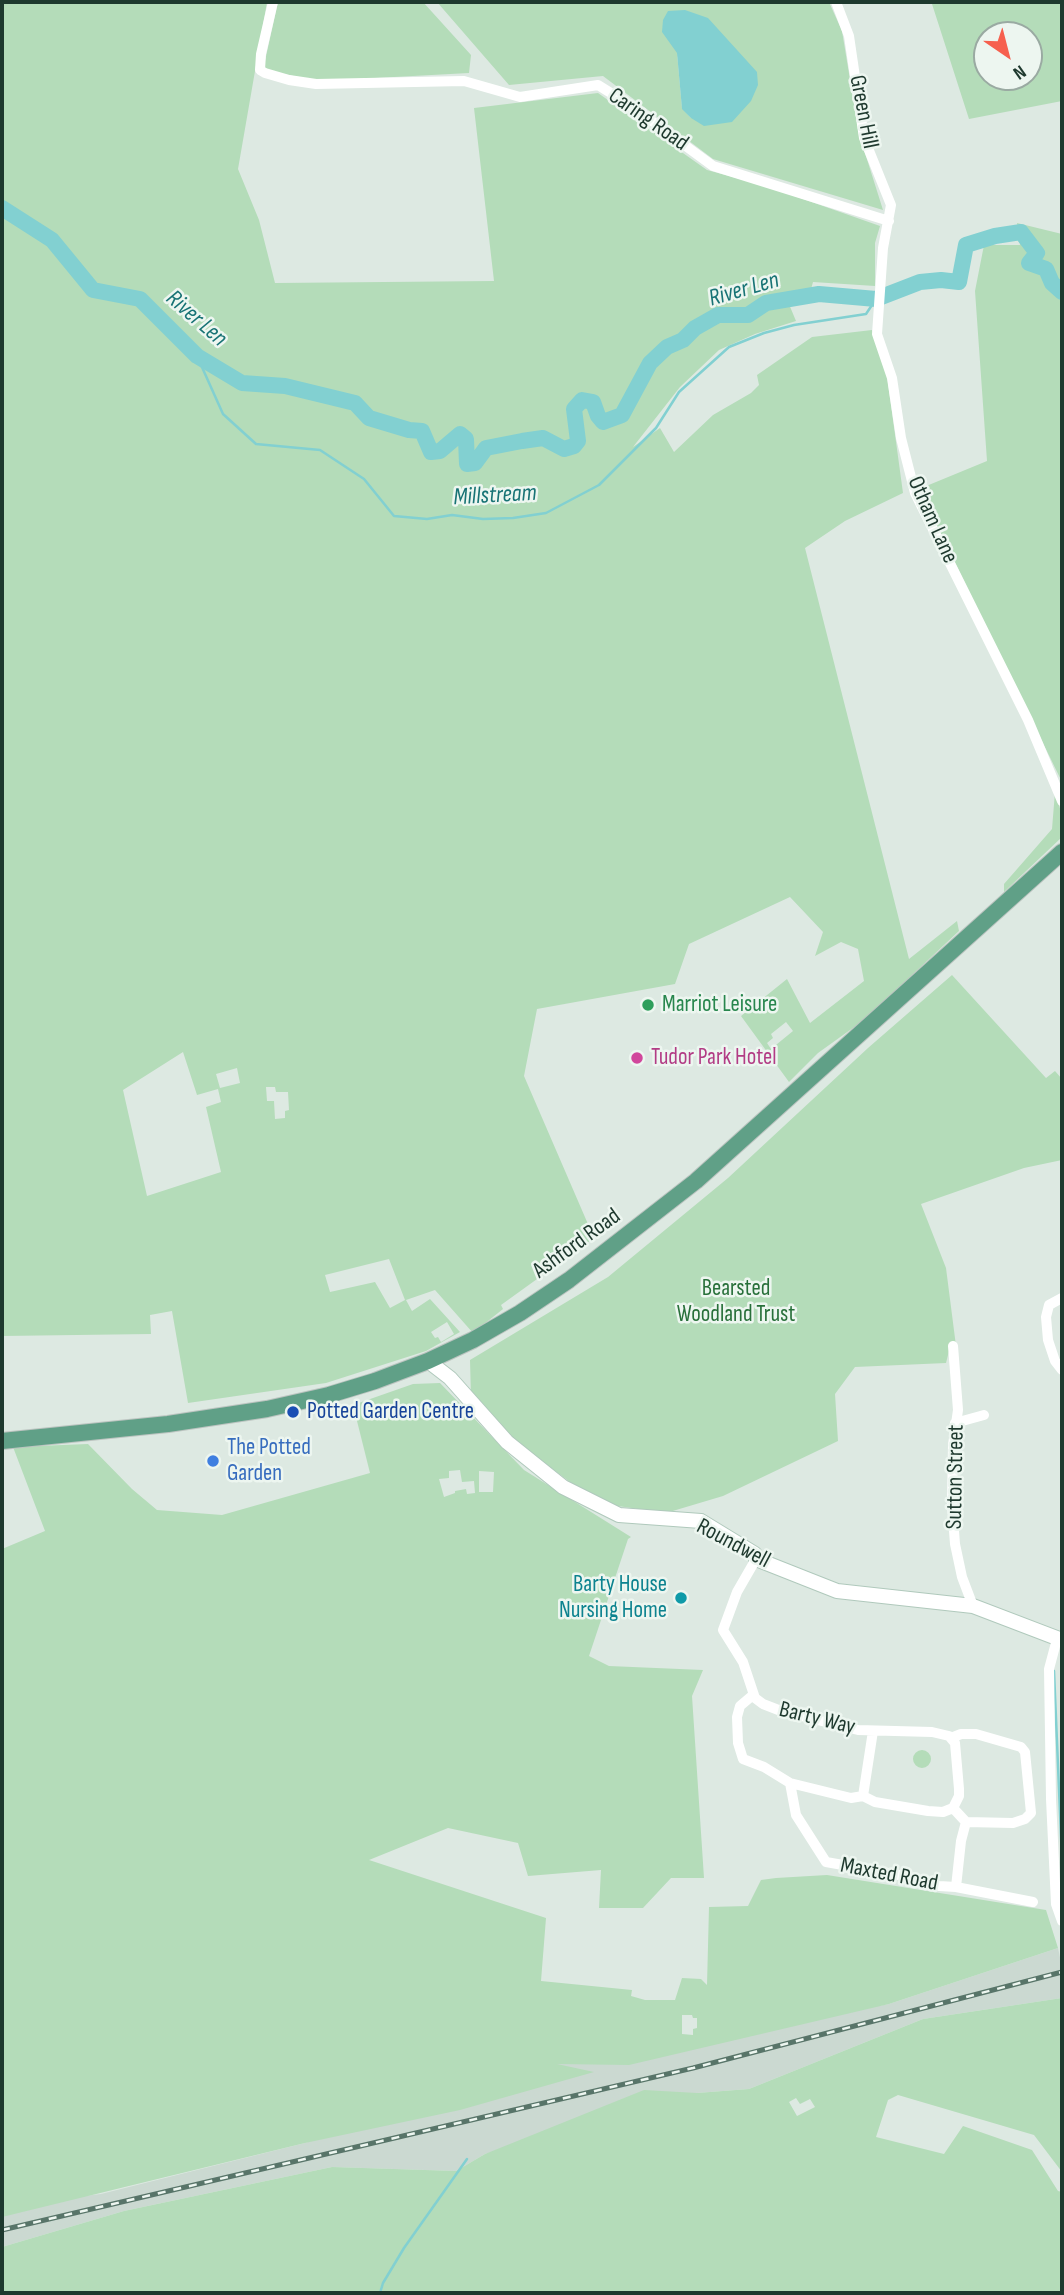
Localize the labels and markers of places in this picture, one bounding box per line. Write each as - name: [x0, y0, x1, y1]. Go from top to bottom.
- place label: Marriot Leisure: [662, 991, 777, 1019]
- marker: Marriot Leisure: [640, 997, 656, 1013]
- place label: Tudor Park Hotel: [651, 1044, 777, 1072]
- marker: Tudor Park Hotel: [629, 1050, 645, 1066]
- place label: Potted Garden Centre: [307, 1398, 474, 1426]
- marker: Potted Garden Centre: [285, 1404, 301, 1420]
- place label: The Potted Garden: [227, 1434, 311, 1488]
- marker: The Potted Garden: [205, 1453, 221, 1469]
- place label: Barty House Nursing Home: [559, 1571, 667, 1625]
- marker: Barty House Nursing Home: [673, 1590, 689, 1606]

